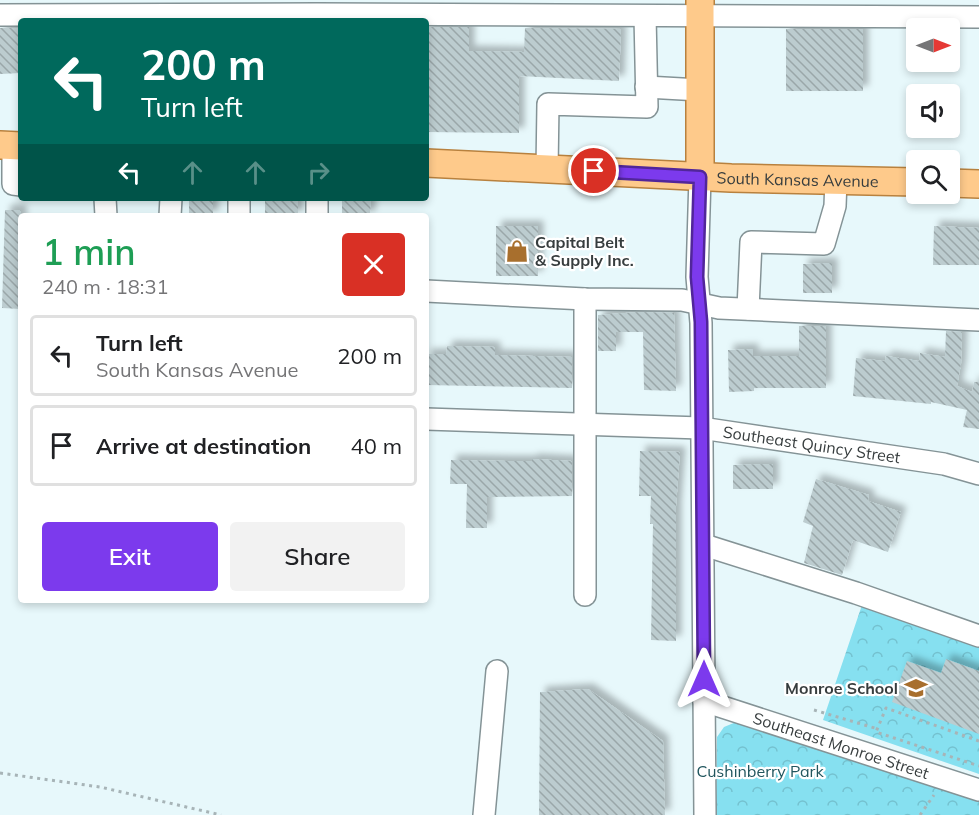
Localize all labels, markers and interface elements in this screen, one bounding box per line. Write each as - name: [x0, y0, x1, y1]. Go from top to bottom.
- north arrow: [906, 18, 960, 72]
- map controls: [906, 18, 960, 204]
- text: 200 m: [141, 38, 266, 91]
- icon: left: [42, 42, 120, 120]
- button: sound: [906, 84, 960, 138]
- text: Turn left: [141, 90, 243, 124]
- pin: [568, 145, 619, 196]
- button: search: [906, 150, 960, 204]
- icon: arrive: [577, 154, 610, 187]
- icon: left: [113, 156, 146, 189]
- icon: ahead: [176, 156, 209, 189]
- icon: ahead: [239, 156, 272, 189]
- icon: right: [302, 156, 335, 189]
- street label: South Kansas Avenue: [716, 167, 879, 191]
- text: 1 min: [42, 229, 136, 274]
- place label: Capital Belt & Supply Inc.: [535, 232, 634, 270]
- button: close: [342, 233, 405, 296]
- shop icon: Capital Belt & Supply Inc.: [504, 238, 530, 264]
- text: 240 m · 18:31: [42, 274, 168, 299]
- text: Turn left: [96, 329, 183, 357]
- icon: left: [45, 339, 78, 372]
- text: 200 m: [337, 342, 402, 370]
- text: South Kansas Avenue: [96, 357, 299, 382]
- street label: Southeast Quincy Street: [722, 421, 902, 467]
- icon: arrive: [45, 429, 78, 462]
- text: Arrive at destination: [96, 432, 311, 460]
- text: 40 m: [351, 432, 402, 460]
- button: Exit: [42, 522, 218, 591]
- button: Share: [230, 522, 405, 591]
- position arrow: [672, 647, 736, 711]
- school or university icon: Monroe School: [903, 675, 929, 701]
- place label: Monroe School: [785, 678, 898, 698]
- street label: Southeast Monroe Street: [751, 708, 932, 783]
- park label: Cushinberry Park: [696, 761, 824, 781]

